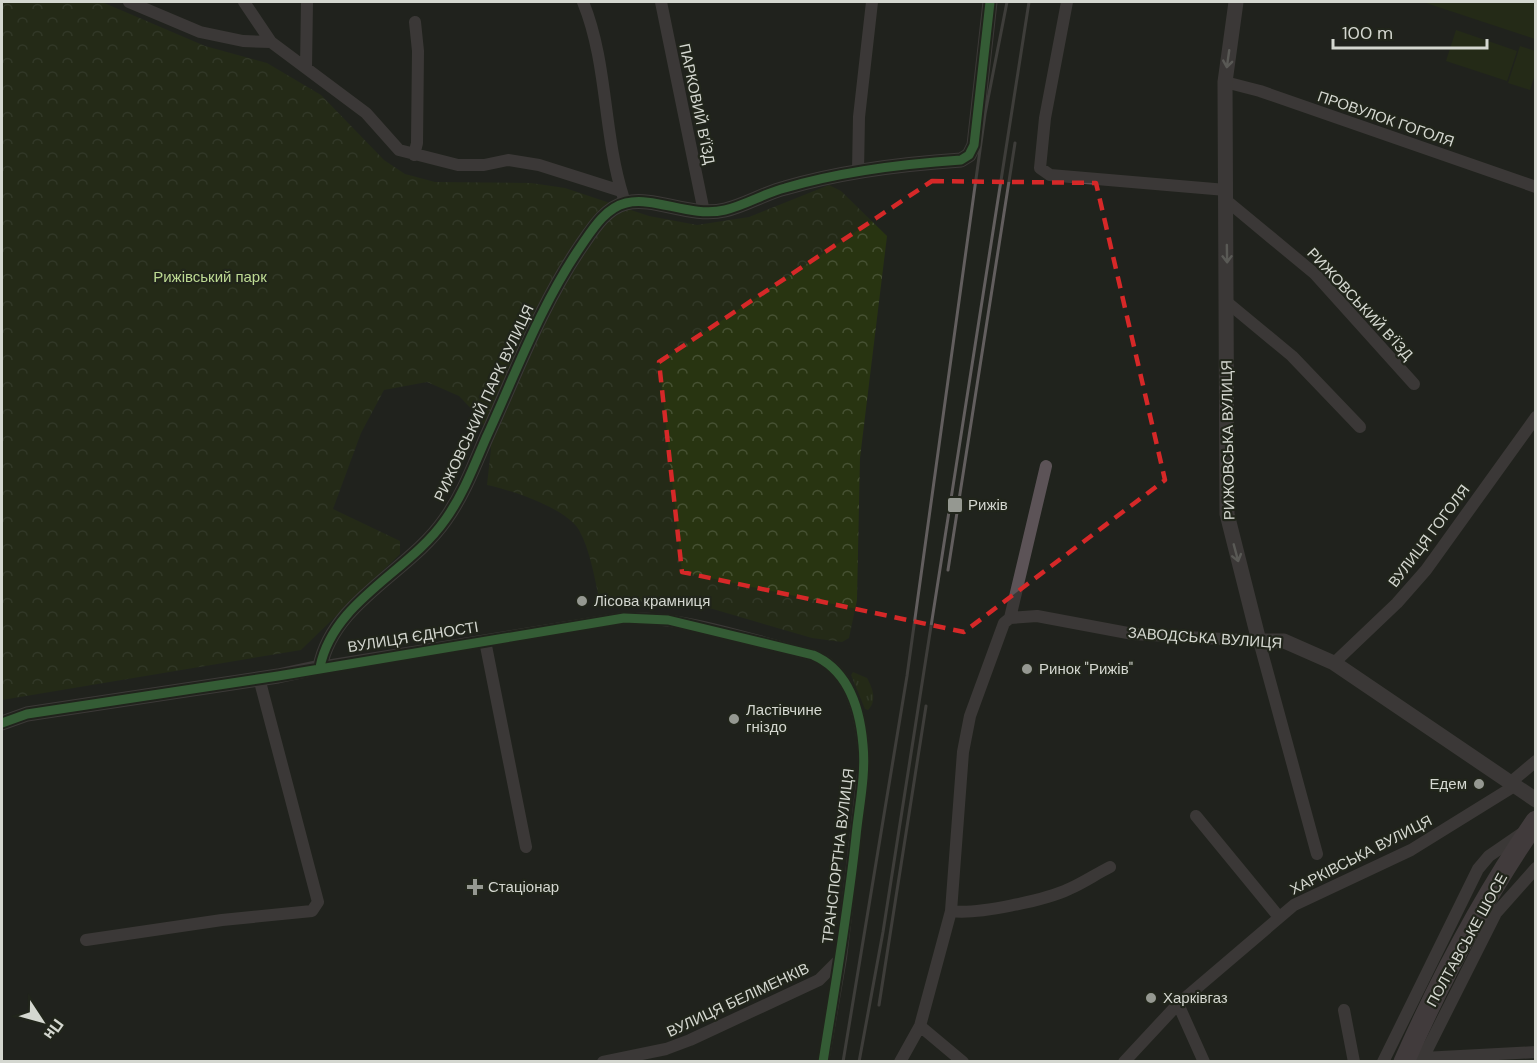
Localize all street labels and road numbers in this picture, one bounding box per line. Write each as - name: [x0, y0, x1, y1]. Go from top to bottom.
- street label: ПАРКОВИЙ В’ЇЗД: [674, 42, 720, 166]
- street label: ПРОВУЛОК ГОГОЛЯ: [1315, 86, 1457, 152]
- street label: РИЖОВСЬКИЙ В’ЇЗД: [1303, 243, 1417, 365]
- street label: РИЖОВСЬКИЙ ПАРК ВУЛИЦЯ: [429, 301, 539, 505]
- street label: РИЖОВСЬКА ВУЛИЦЯ: [1217, 360, 1239, 520]
- street label: ВУЛИЦЯ ГОГОЛЯ: [1384, 481, 1474, 591]
- street label: ВУЛИЦЯ ЄДНОСТІ: [346, 617, 480, 657]
- street label: ЗАВОДСЬКА ВУЛИЦЯ: [1127, 623, 1283, 653]
- street label: ТРАНСПОРТНА ВУЛИЦЯ: [817, 767, 859, 945]
- street label: ХАРКІВСЬКА ВУЛИЦЯ: [1287, 810, 1435, 900]
- street label: ПОЛТАВСЬКЕ ШОСЕ: [1422, 870, 1512, 1010]
- street label: ВУЛИЦЯ БЕЛІМЕНКІВ: [663, 958, 813, 1042]

